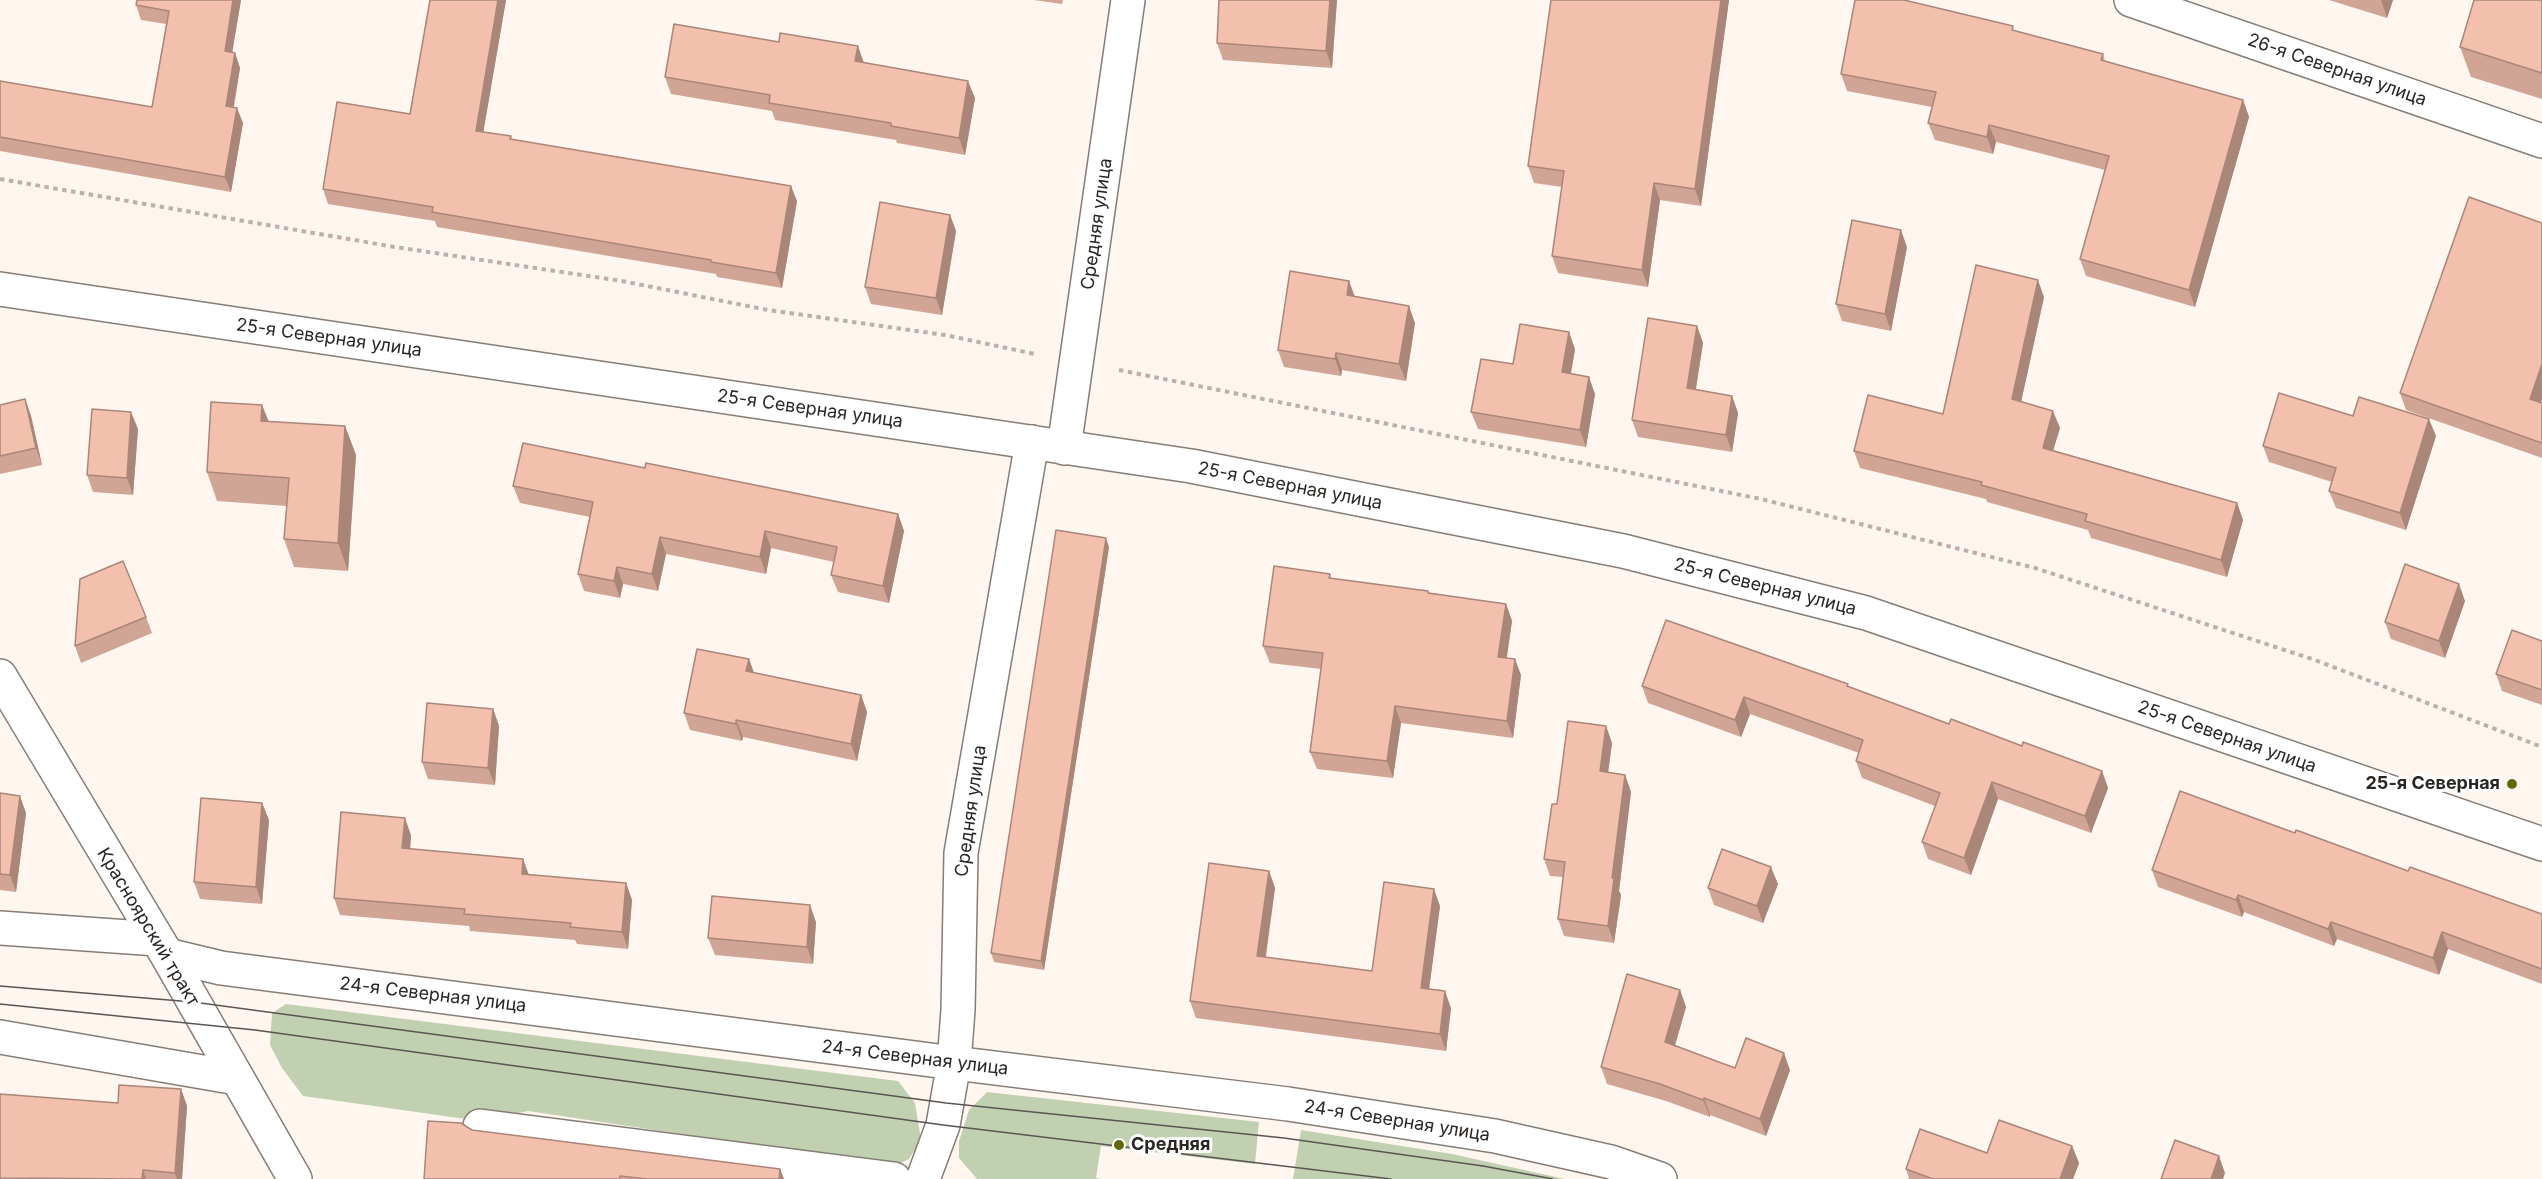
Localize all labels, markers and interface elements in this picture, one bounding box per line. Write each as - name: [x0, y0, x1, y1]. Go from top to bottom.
- street label: 26-я Северная улица: [2245, 29, 2429, 111]
- street label: Средняя улица: [1077, 157, 1117, 291]
- street label: 25-я Северная улица: [235, 314, 423, 362]
- street label: 25-я Северная улица: [716, 385, 904, 433]
- street label: 25-я Северная улица: [1196, 458, 1384, 514]
- street label: 25-я Северная улица: [1671, 554, 1859, 620]
- street label: 25-я Северная улица: [2135, 696, 2319, 778]
- street label: Средняя улица: [951, 744, 991, 878]
- place label: 25-я Северная: [2366, 773, 2500, 795]
- marker: 25-я Северная: [2505, 777, 2519, 791]
- street label: Красноярский тракт: [92, 844, 204, 1010]
- street label: 24-я Северная улица: [338, 973, 528, 1017]
- street label: 24-я Северная улица: [820, 1036, 1010, 1080]
- street label: 24-я Северная улица: [1303, 1096, 1491, 1146]
- place label: Средняя: [1131, 1134, 1210, 1156]
- marker: Средняя: [1112, 1138, 1126, 1152]

